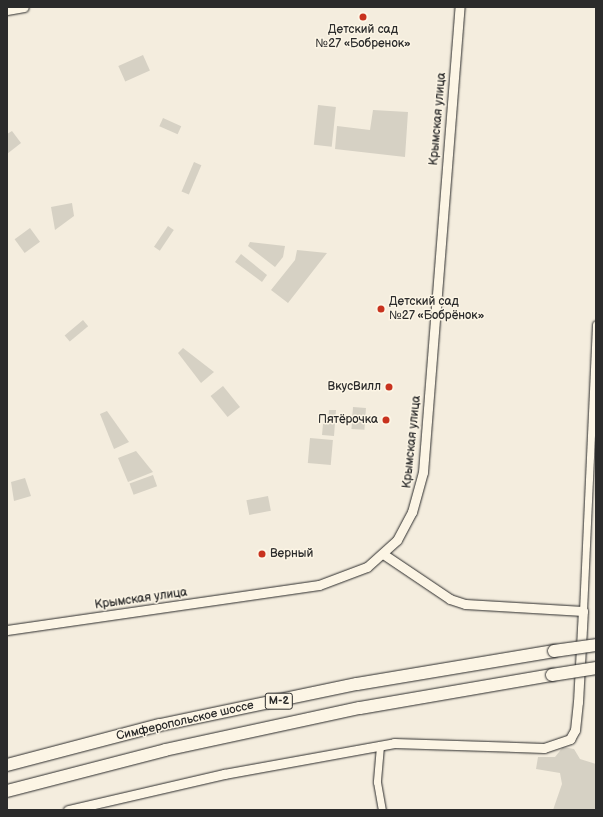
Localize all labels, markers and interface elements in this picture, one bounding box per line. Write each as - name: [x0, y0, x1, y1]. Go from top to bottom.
- marker: Детский сад №27 «Бобренок»: [358, 12, 368, 22]
- place label: Детский сад №27 «Бобренок»: [315, 23, 411, 51]
- street label: Крымская улица: [427, 72, 449, 166]
- place label: Детский сад №27 «Бобрёнок»: [389, 295, 485, 323]
- marker: Детский сад №27 «Бобрёнок»: [376, 304, 386, 314]
- place label: ВкусВилл: [328, 380, 381, 394]
- marker: ВкусВилл: [384, 382, 394, 392]
- street label: Крымская улица: [400, 395, 424, 489]
- place label: Пятёрочка: [318, 413, 378, 427]
- marker: Пятёрочка: [381, 415, 391, 425]
- place label: Верный: [270, 547, 313, 561]
- marker: Верный: [257, 549, 267, 559]
- street label: Крымская улица: [94, 585, 188, 613]
- road number: М-2: [264, 692, 294, 710]
- street label: Симферопольское шоссе: [115, 698, 255, 744]

